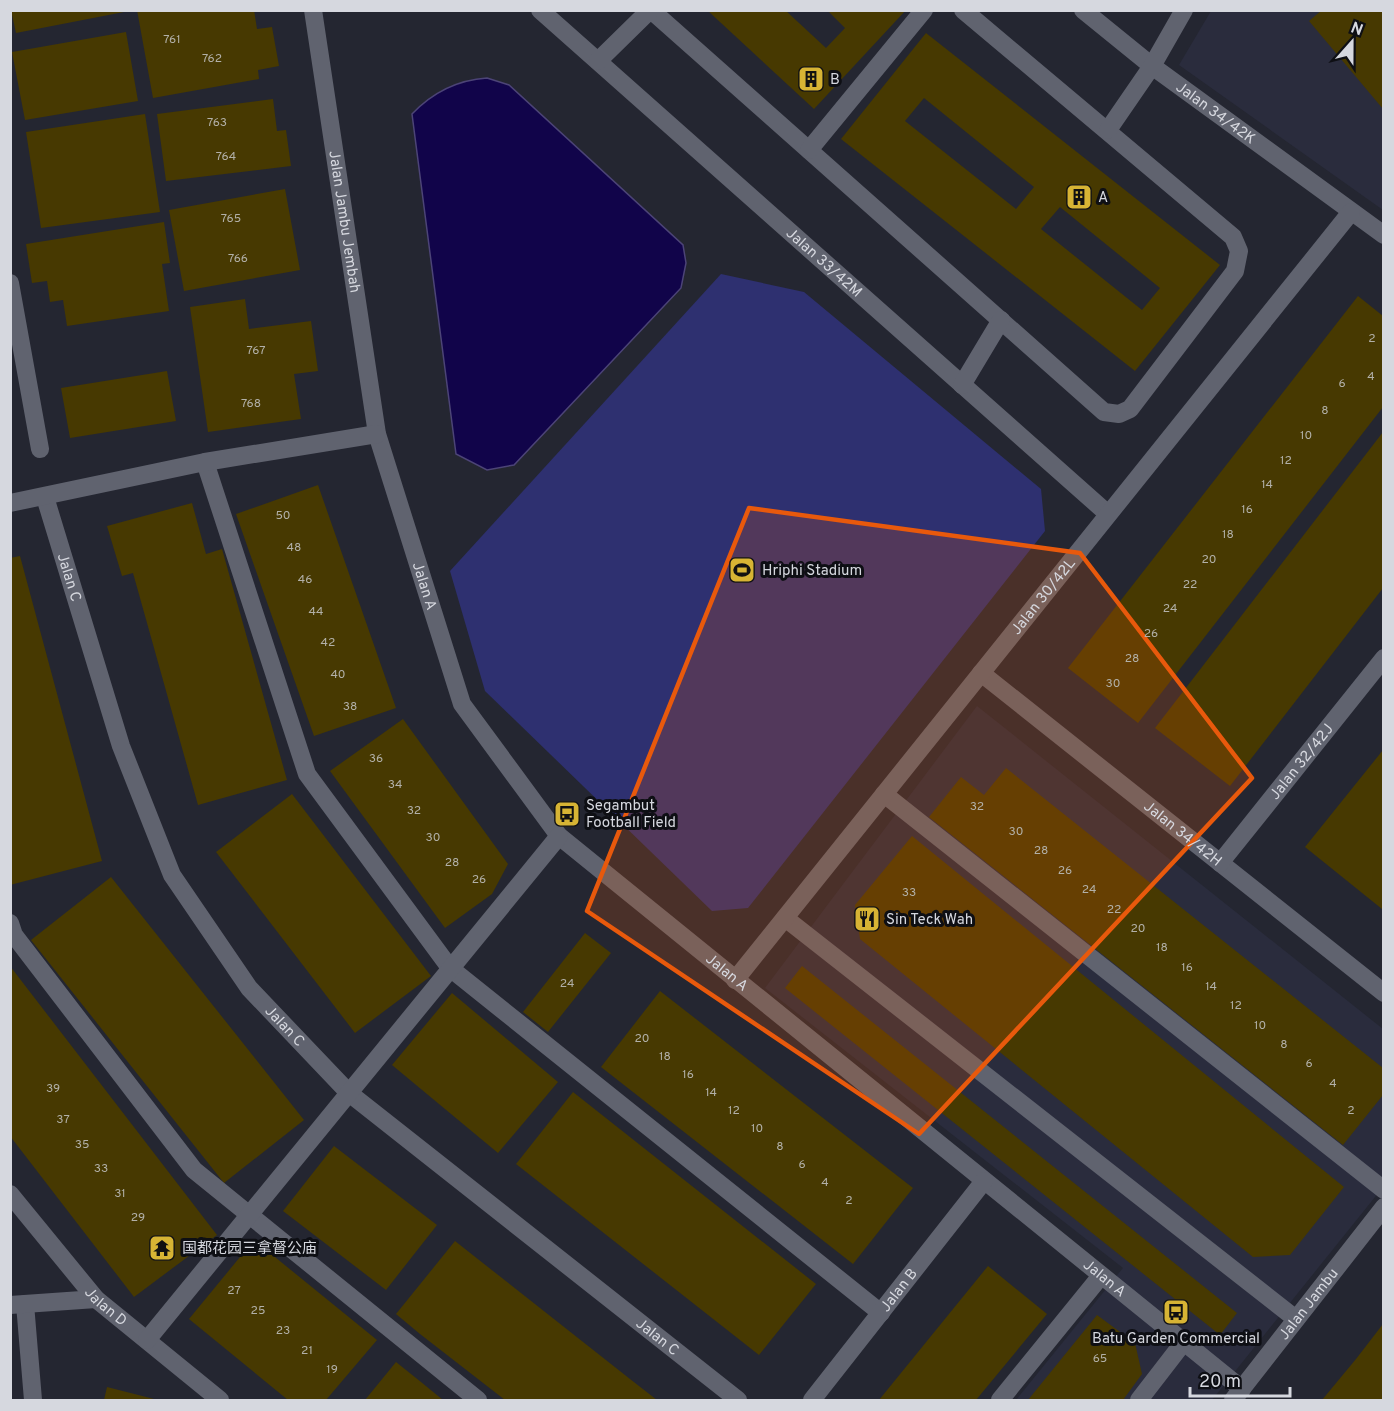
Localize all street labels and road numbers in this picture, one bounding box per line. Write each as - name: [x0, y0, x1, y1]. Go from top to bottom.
- street label: Jalan 34/42K: [1171, 78, 1259, 149]
- street label: Jalan Jambu Jembah: [323, 149, 364, 294]
- street label: Jalan 33/42M: [781, 224, 865, 302]
- street label: Jalan C: [52, 551, 84, 604]
- street label: Jalan 30/42L: [1008, 555, 1080, 639]
- street label: Jalan A: [407, 560, 440, 613]
- street label: Jalan 32/42J: [1266, 721, 1339, 804]
- street label: Jalan 34/42H: [1139, 798, 1225, 872]
- street label: Jalan A: [701, 950, 751, 996]
- street label: Jalan C: [260, 1002, 308, 1051]
- street label: Jalan A: [1079, 1256, 1129, 1302]
- street label: Jalan B: [877, 1265, 923, 1316]
- street label: Jalan Jambu: [1275, 1265, 1343, 1345]
- street label: Jalan D: [79, 1284, 130, 1331]
- street label: Jalan C: [631, 1315, 682, 1361]

